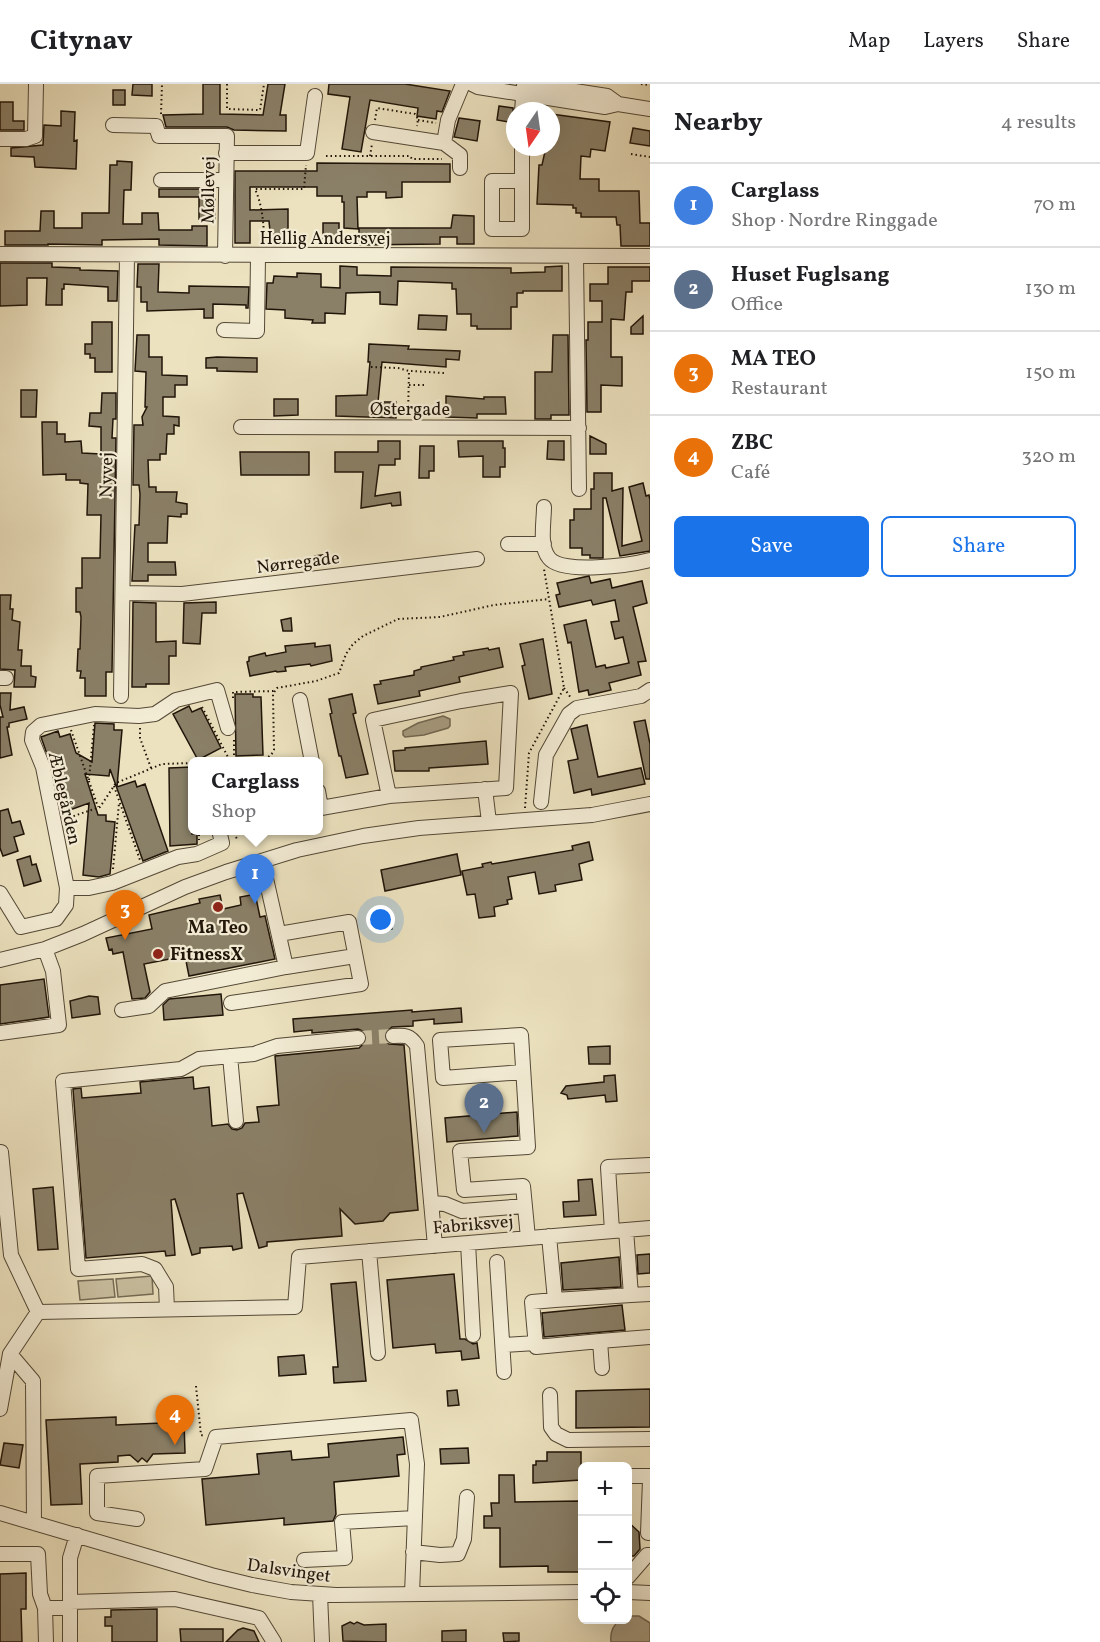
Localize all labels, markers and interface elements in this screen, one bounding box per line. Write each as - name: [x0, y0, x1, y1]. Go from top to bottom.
- text: Citynav: [30, 22, 133, 61]
- text: Map: [848, 27, 890, 56]
- text: Layers: [923, 27, 984, 56]
- text: Share: [1017, 27, 1070, 56]
- north arrow: [506, 102, 560, 156]
- text: Nearby: [674, 105, 763, 141]
- text: 4 results: [1001, 109, 1076, 137]
- street label: Møllevej: [196, 156, 223, 224]
- text: Carglass: [731, 176, 820, 207]
- text: 1: [689, 191, 698, 219]
- text: 70 m: [1033, 191, 1076, 219]
- text: Shop · Nordre Ringgade: [731, 207, 938, 235]
- street label: Hellig Andersvej: [259, 227, 391, 252]
- text: Huset Fuglsang: [731, 260, 890, 291]
- text: 2: [688, 275, 699, 303]
- text: 130 m: [1025, 275, 1076, 303]
- text: Office: [731, 291, 783, 319]
- text: MA TEO: [731, 344, 816, 375]
- text: 3: [688, 359, 699, 387]
- text: 150 m: [1025, 359, 1076, 387]
- text: Restaurant: [731, 375, 828, 403]
- street label: Østergade: [370, 398, 450, 423]
- text: ZBC: [731, 428, 773, 459]
- text: 4: [687, 443, 700, 471]
- text: 320 m: [1021, 443, 1076, 471]
- street label: Nyvej: [95, 452, 120, 498]
- text: Café: [731, 459, 770, 487]
- button: Save: [674, 516, 869, 577]
- button: Share: [881, 516, 1076, 577]
- street label: Nørregade: [255, 546, 341, 581]
- street label: Æblegården: [41, 749, 86, 848]
- popup: [188, 757, 323, 835]
- text: Carglass: [211, 767, 300, 798]
- text: Shop: [211, 798, 256, 826]
- pin: 1: [236, 854, 274, 904]
- pin: 3: [106, 890, 144, 940]
- marker: Ma Teo: [211, 900, 225, 914]
- your location: [366, 905, 395, 934]
- place label: Ma Teo: [188, 916, 248, 941]
- place label: FitnessX: [170, 943, 244, 968]
- marker: FitnessX: [151, 947, 165, 961]
- pin: 2: [464, 1084, 504, 1133]
- street label: Fabriksvej: [432, 1210, 515, 1241]
- pin: 4: [156, 1396, 195, 1445]
- map controls: [578, 1462, 632, 1624]
- button: +: [578, 1462, 632, 1516]
- button: −: [578, 1516, 632, 1570]
- street label: Dalsvinget: [245, 1553, 332, 1590]
- button: locate: [578, 1570, 632, 1624]

